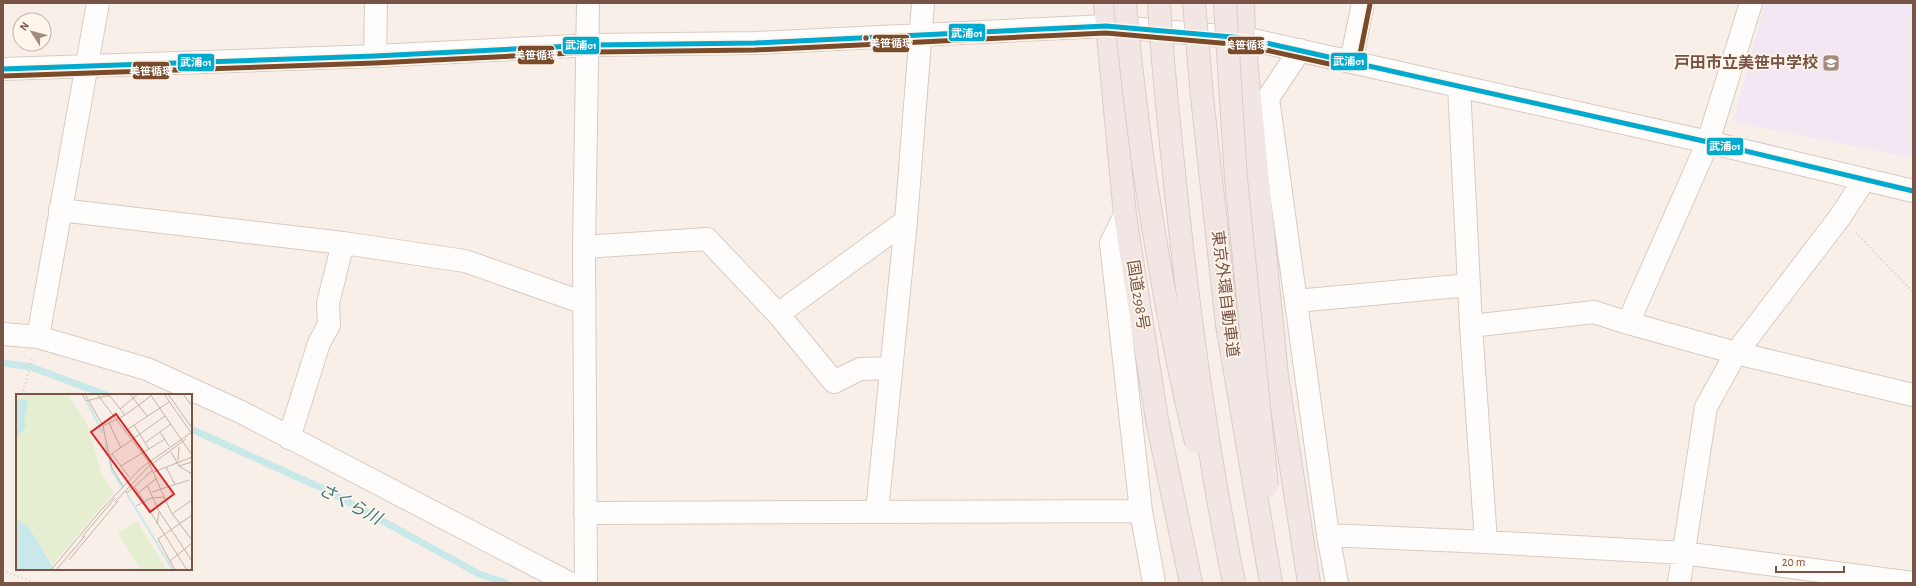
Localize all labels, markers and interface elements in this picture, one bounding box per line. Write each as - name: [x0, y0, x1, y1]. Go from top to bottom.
- north arrow: [12, 12, 52, 52]
- text: N: [18, 20, 31, 33]
- line badge: 武浦01: [948, 23, 986, 42]
- text: 武浦01: [951, 27, 983, 39]
- unlabelled marker: [861, 33, 871, 43]
- line badge: 美笹循環: [872, 34, 910, 53]
- line badge: 武浦01: [562, 36, 600, 55]
- line badge: 美笹循環: [1227, 36, 1265, 55]
- text: 美笹循環: [869, 37, 913, 49]
- text: 武浦01: [565, 39, 597, 51]
- text: 美笹循環: [1224, 39, 1268, 51]
- line badge: 美笹循環: [517, 45, 555, 65]
- text: 美笹循環: [514, 49, 558, 61]
- line badge: 武浦01: [1330, 52, 1368, 71]
- line badge: 武浦01: [177, 53, 215, 72]
- school or university icon: 戸田市立美笹中学校: [1821, 53, 1841, 73]
- place label: 戸田市立美笹中学校: [1674, 54, 1818, 71]
- text: 武浦01: [1333, 55, 1365, 67]
- text: 武浦01: [180, 56, 212, 68]
- line badge: 美笹循環: [132, 61, 170, 80]
- text: 美笹循環: [129, 65, 173, 77]
- line badge: 武浦01: [1706, 137, 1744, 156]
- text: 武浦01: [1709, 140, 1741, 152]
- street label: 東京外環自動車道: [1209, 229, 1242, 359]
- street label: 国道298号: [1125, 259, 1152, 331]
- inset map: [16, 394, 192, 570]
- water label: さくら川: [316, 481, 386, 528]
- scale bar: [1776, 548, 1844, 574]
- text: 20 m: [1782, 556, 1805, 568]

